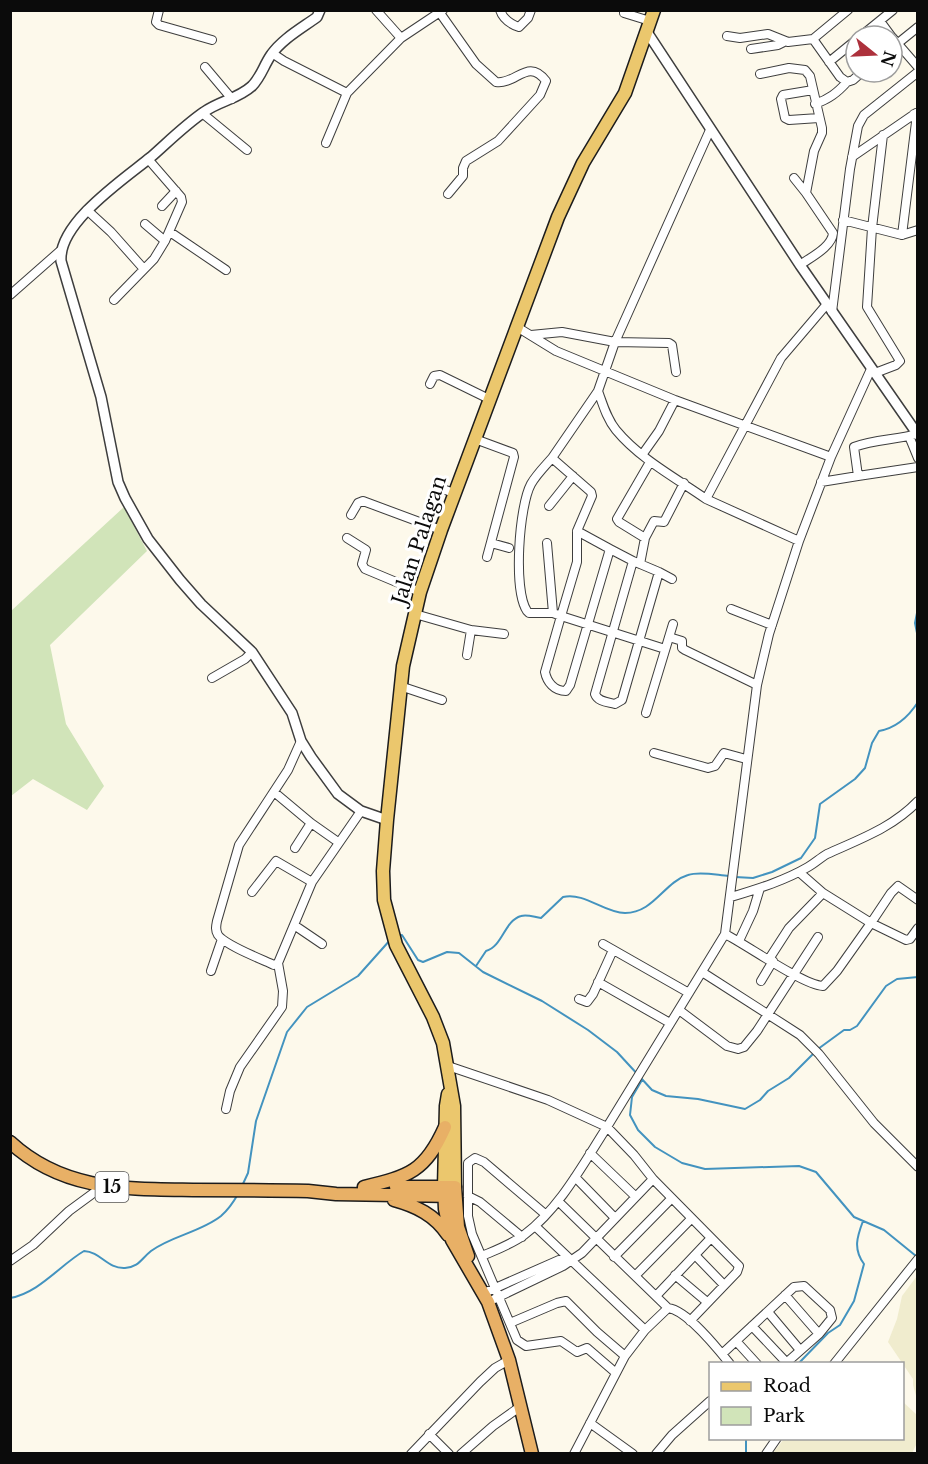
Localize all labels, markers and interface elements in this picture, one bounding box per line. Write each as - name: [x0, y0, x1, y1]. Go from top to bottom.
- north arrow: [844, 24, 904, 84]
- text: N: [876, 48, 900, 69]
- street label: Jalan Palagan: [386, 472, 451, 610]
- road number: 15: [96, 1172, 128, 1202]
- legend: [709, 1362, 904, 1440]
- text: Road: [763, 1375, 811, 1397]
- text: Park: [763, 1405, 805, 1427]

